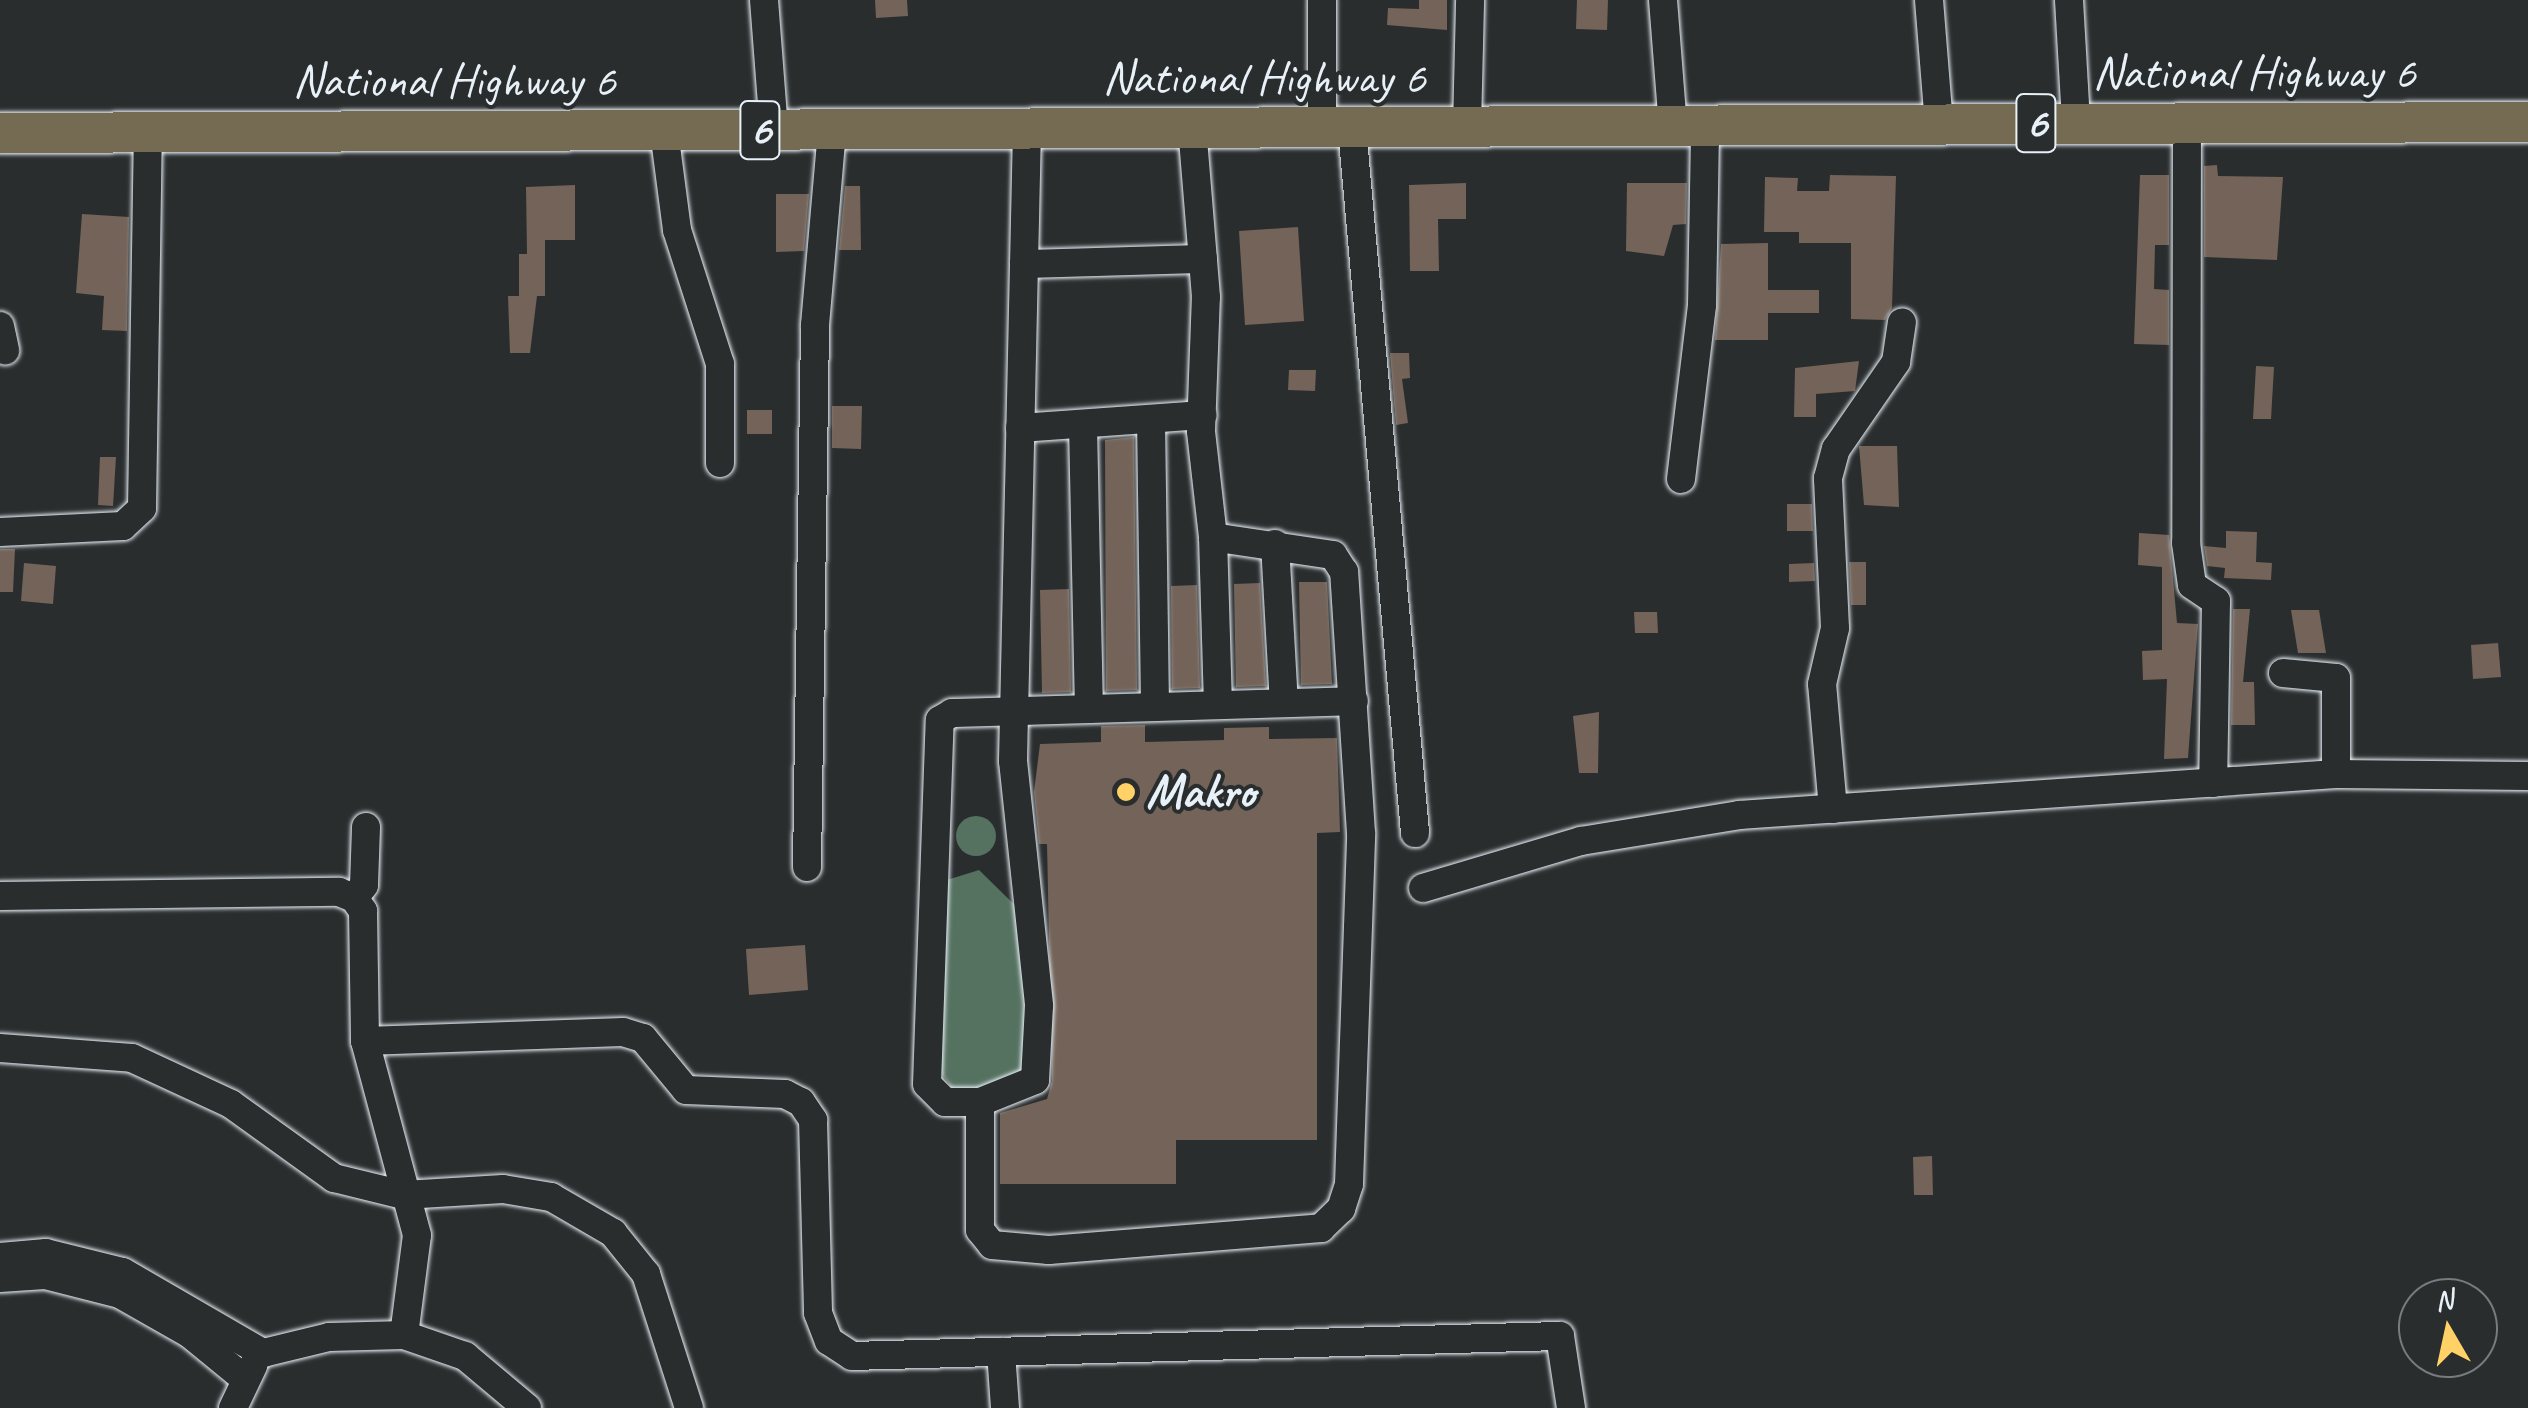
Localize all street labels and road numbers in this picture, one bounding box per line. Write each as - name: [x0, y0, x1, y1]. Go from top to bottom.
- street label: National Highway 6: [2093, 44, 2415, 102]
- street label: National Highway 6: [1103, 49, 1425, 107]
- street label: National Highway 6: [293, 52, 615, 110]
- road number: 6: [2014, 83, 2058, 163]
- road number: 6: [738, 90, 782, 170]

